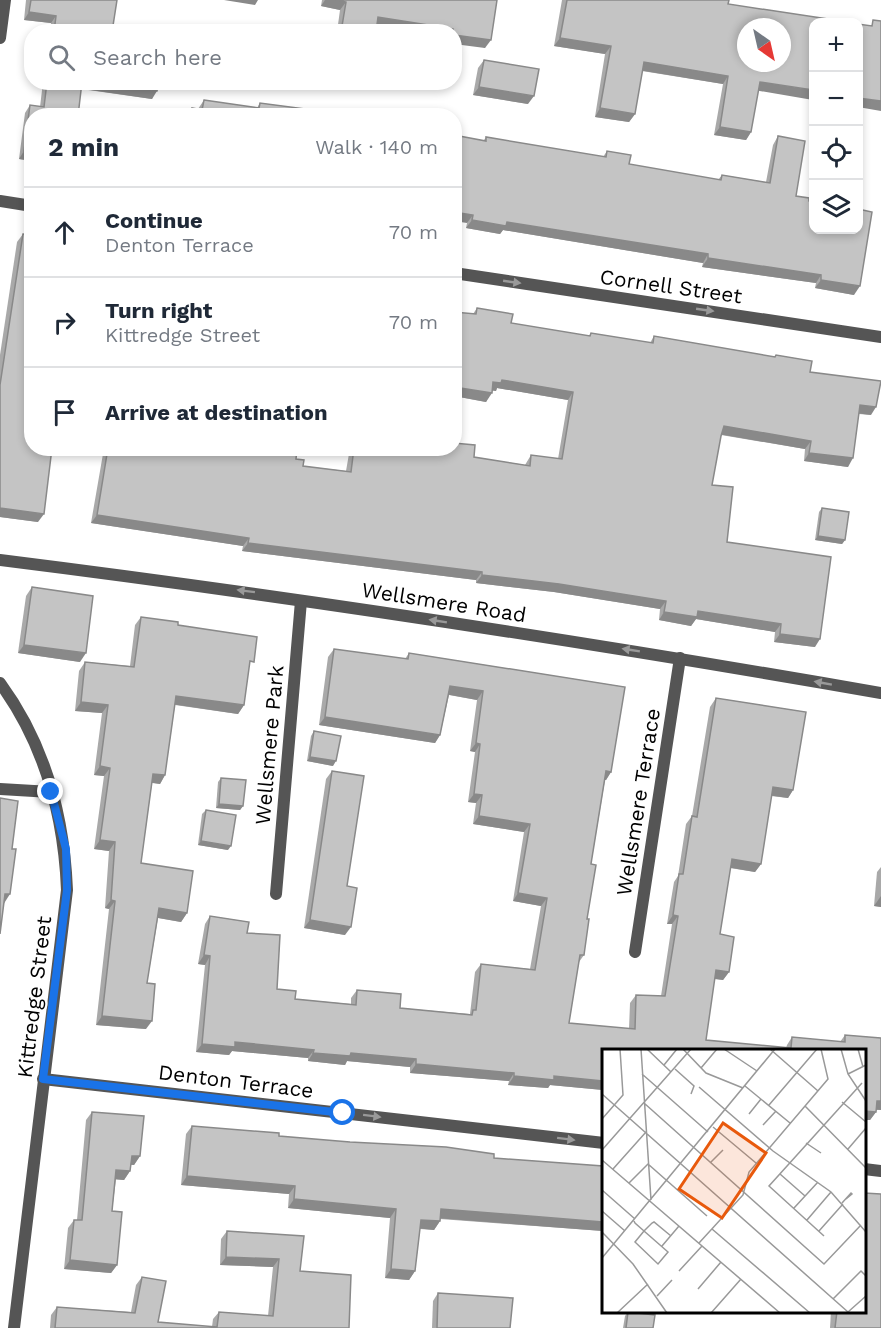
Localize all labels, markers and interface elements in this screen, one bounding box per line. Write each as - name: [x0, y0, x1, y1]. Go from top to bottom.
- north arrow: [737, 18, 791, 72]
- map controls: [809, 18, 863, 234]
- button: +: [809, 18, 863, 72]
- search box: [24, 24, 462, 90]
- icon: search: [45, 41, 78, 74]
- text: Search here: [93, 45, 222, 70]
- button: −: [809, 72, 863, 126]
- button: locate: [809, 126, 863, 180]
- text: 2 min: [48, 132, 119, 162]
- text: Walk · 140 m: [315, 135, 438, 159]
- button: layers: [809, 180, 863, 234]
- text: Continue: [105, 208, 203, 233]
- icon: ahead: [48, 216, 81, 249]
- text: 70 m: [389, 220, 438, 244]
- text: Denton Terrace: [105, 233, 254, 257]
- street label: Cornell Street: [598, 264, 744, 308]
- one-way arrow: [503, 277, 522, 286]
- text: Turn right: [105, 298, 212, 323]
- icon: right: [48, 306, 81, 339]
- one-way arrow: [696, 306, 715, 315]
- text: 70 m: [389, 310, 438, 334]
- text: Kittredge Street: [105, 323, 260, 347]
- icon: arrive: [48, 396, 81, 429]
- text: Arrive at destination: [105, 400, 328, 425]
- street label: Wellsmere Road: [360, 577, 528, 627]
- one-way arrow: [236, 587, 255, 596]
- one-way arrow: [429, 617, 448, 626]
- one-way arrow: [621, 646, 640, 655]
- street label: Wellsmere Park: [250, 664, 288, 826]
- one-way arrow: [814, 678, 833, 687]
- street label: Wellsmere Terrace: [611, 706, 665, 898]
- route end: [37, 778, 63, 804]
- street label: Kittredge Street: [12, 914, 56, 1079]
- inset map: [602, 1049, 866, 1313]
- street label: Denton Terrace: [157, 1059, 315, 1103]
- route start: [329, 1099, 355, 1125]
- one-way arrow: [363, 1112, 382, 1121]
- one-way arrow: [556, 1134, 575, 1144]

